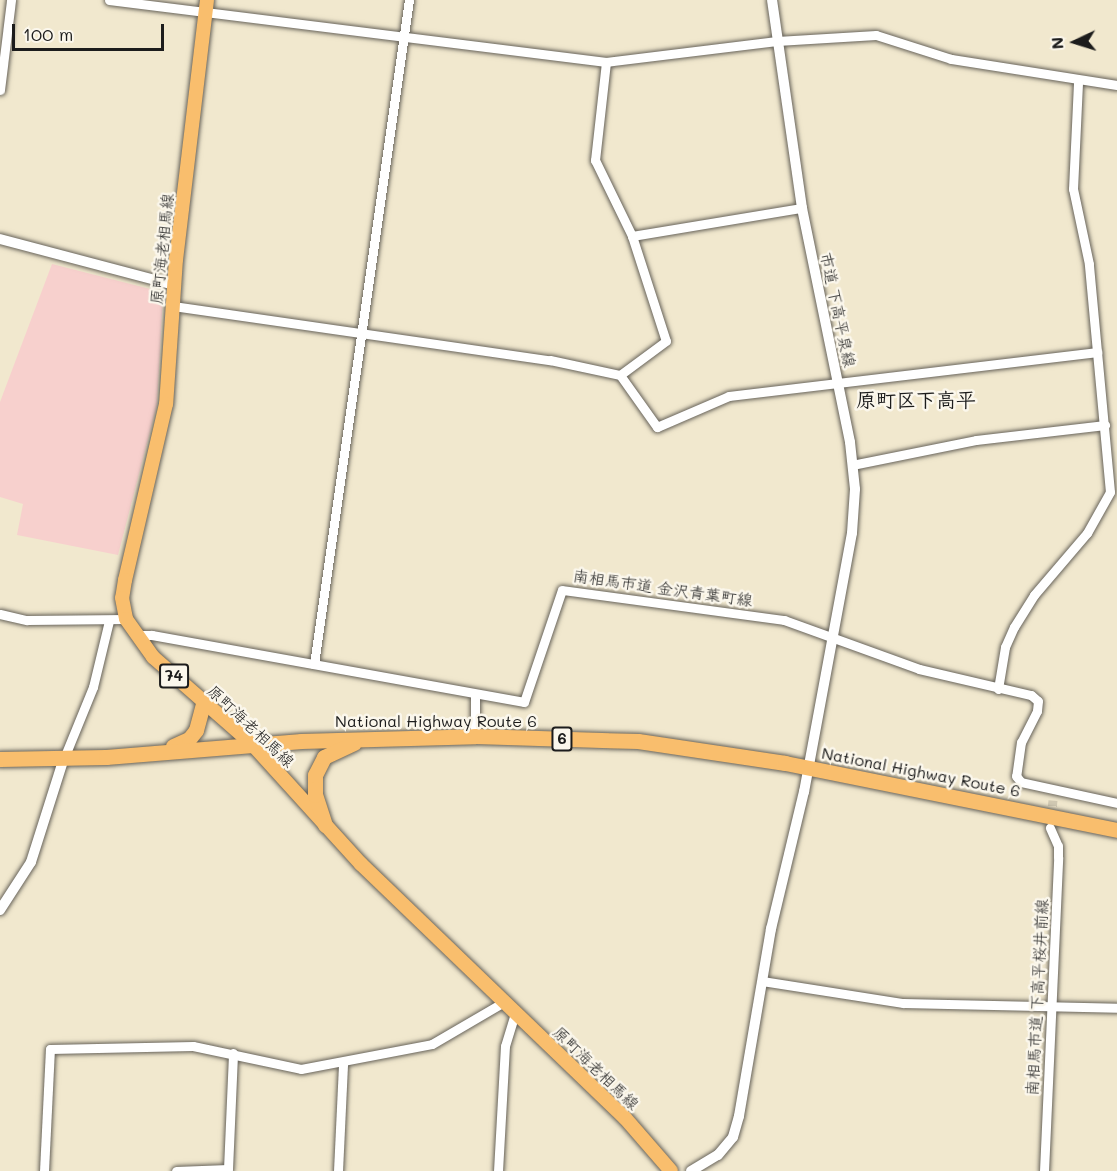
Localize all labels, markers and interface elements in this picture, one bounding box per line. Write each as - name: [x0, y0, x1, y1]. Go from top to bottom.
- scale bar: [15, 12, 166, 50]
- north arrow: [1045, 12, 1105, 72]
- text: 100 m: [23, 22, 73, 46]
- text: N: [1046, 36, 1067, 50]
- street label: 原町海老相馬線: [147, 192, 177, 306]
- street label: 市道 下高平泉線: [816, 251, 860, 369]
- district label: 原町区下高平: [856, 387, 976, 411]
- street label: 南相馬市道 金沢青葉町線: [572, 566, 754, 610]
- road number: 74: [159, 664, 189, 688]
- street label: 原町海老相馬線: [203, 681, 299, 771]
- street label: National Highway Route 6: [335, 711, 537, 731]
- road number: 6: [550, 727, 574, 751]
- street label: National Highway Route 6: [820, 743, 1022, 801]
- street label: 南相馬市道 下高平桜井前線: [1022, 898, 1052, 1096]
- street label: 原町海老相馬線: [549, 1022, 643, 1114]

